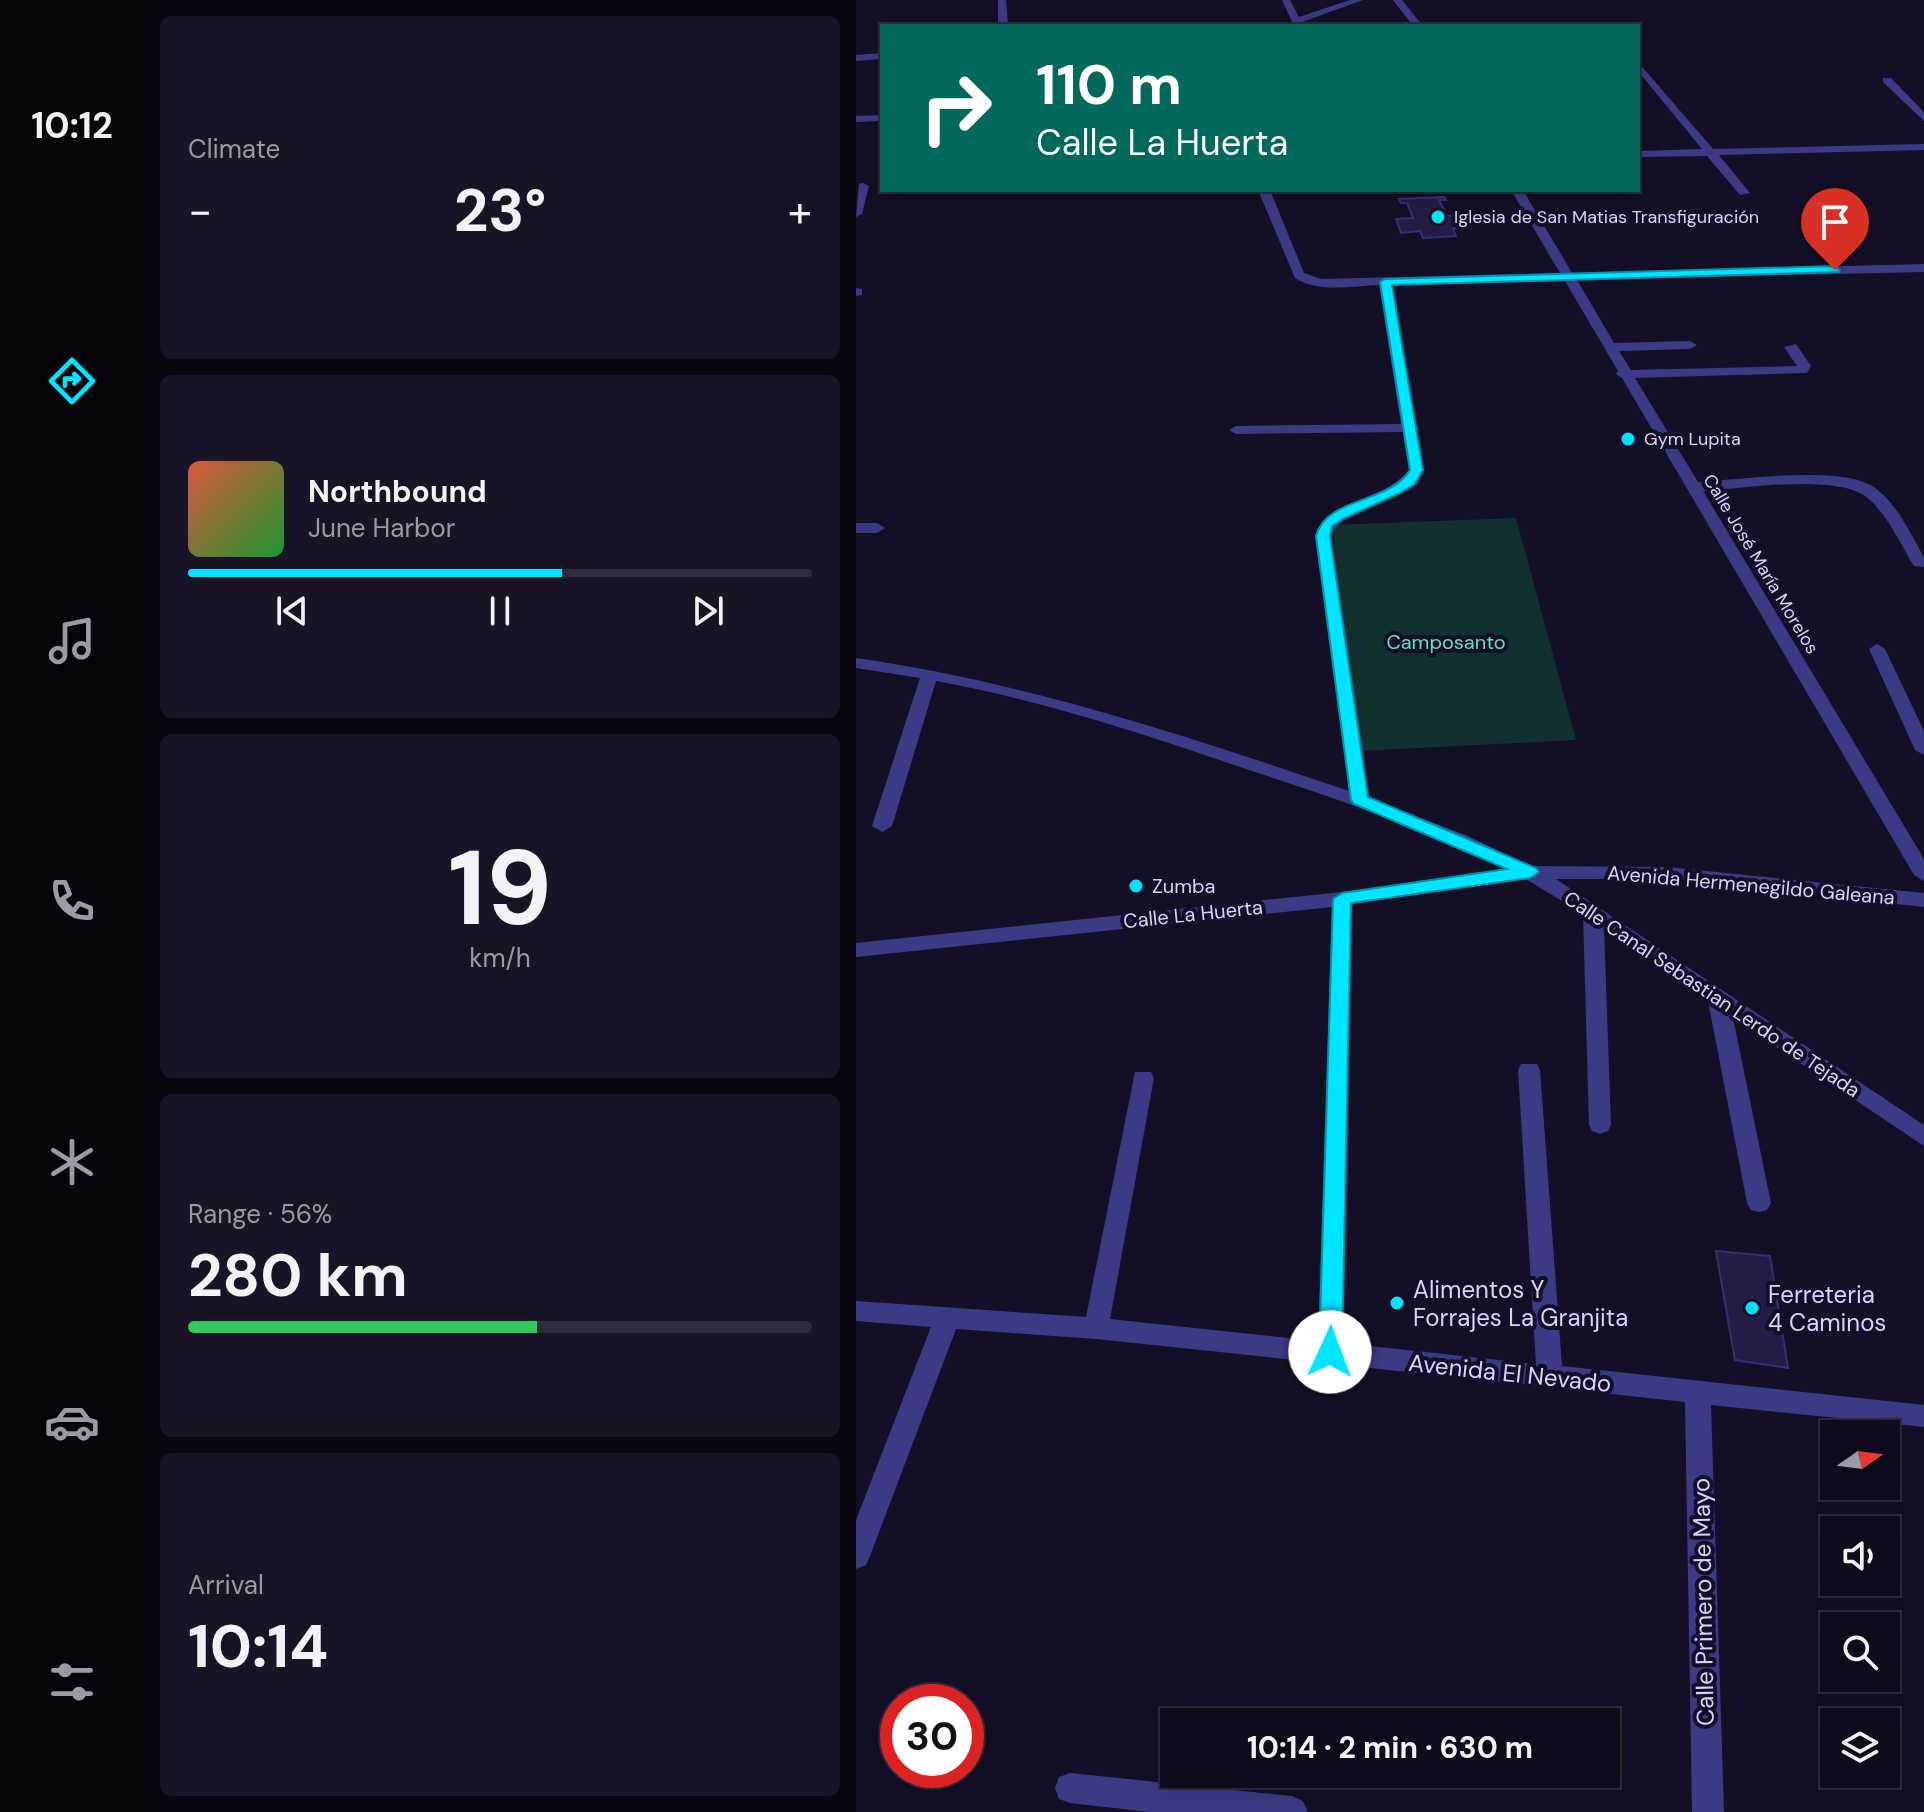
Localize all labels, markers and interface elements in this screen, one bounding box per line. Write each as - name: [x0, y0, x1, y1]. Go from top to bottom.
- text: 110 m: [1036, 48, 1182, 121]
- icon: right: [904, 56, 1008, 160]
- text: 10:12: [31, 102, 113, 149]
- text: Calle La Huerta: [1036, 119, 1288, 166]
- text: Climate: [188, 132, 280, 166]
- text: 23°: [454, 171, 546, 250]
- text: −: [188, 182, 212, 240]
- text: +: [788, 182, 812, 240]
- pin: [1801, 188, 1869, 270]
- icon: arrive: [1813, 200, 1857, 244]
- place label: Iglesia de San Matias Transfiguración: [1454, 205, 1759, 229]
- marker: Iglesia de San Matias Transfiguración: [1429, 208, 1447, 226]
- icon: directions: [44, 353, 100, 409]
- place label: Gym Lupita: [1644, 427, 1741, 451]
- marker: Gym Lupita: [1619, 430, 1637, 448]
- street label: Calle José María Morelos: [1698, 470, 1824, 658]
- text: Northbound: [308, 472, 487, 511]
- text: June Harbor: [308, 511, 455, 545]
- icon: previous: [270, 589, 314, 633]
- icon: pause: [478, 589, 522, 633]
- icon: next: [686, 589, 730, 633]
- icon: music: [44, 613, 100, 669]
- park label: Camposanto: [1386, 629, 1506, 655]
- text: 19: [448, 821, 552, 956]
- street label: Avenida Hermenegildo Galeana: [1606, 859, 1896, 911]
- icon: phone: [44, 873, 100, 929]
- place label: Zumba: [1152, 873, 1216, 899]
- marker: Zumba: [1127, 877, 1145, 895]
- street label: Calle Canal Sebastian Lerdo de Tejada: [1559, 885, 1865, 1103]
- street label: Calle La Huerta: [1122, 894, 1264, 934]
- text: km/h: [469, 941, 531, 975]
- icon: climate: [44, 1134, 100, 1190]
- text: Range · 56%: [188, 1197, 332, 1231]
- text: 280 km: [188, 1236, 408, 1315]
- place label: Alimentos Y Forrajes La Granjita: [1413, 1274, 1628, 1333]
- place label: Ferreteria 4 Caminos: [1768, 1279, 1886, 1338]
- marker: Alimentos Y Forrajes La Granjita: [1388, 1294, 1406, 1312]
- marker: Ferreteria 4 Caminos: [1743, 1299, 1761, 1317]
- position arrow: [1288, 1310, 1372, 1394]
- street label: Avenida El Nevado: [1407, 1347, 1613, 1399]
- icon: car: [44, 1394, 100, 1450]
- north arrow: [1820, 1420, 1900, 1500]
- map controls: [1820, 1420, 1900, 1788]
- street label: Calle Primero de Mayo: [1685, 1478, 1721, 1726]
- button: sound: [1820, 1516, 1900, 1596]
- text: Arrival: [188, 1568, 264, 1602]
- text: 10:14: [188, 1607, 328, 1686]
- button: search: [1820, 1612, 1900, 1692]
- icon: filters: [44, 1654, 100, 1710]
- speed limit sign: 30: [880, 1684, 984, 1788]
- button: layers: [1820, 1708, 1900, 1788]
- text: 10:14 · 2 min · 630 m: [1247, 1728, 1533, 1767]

